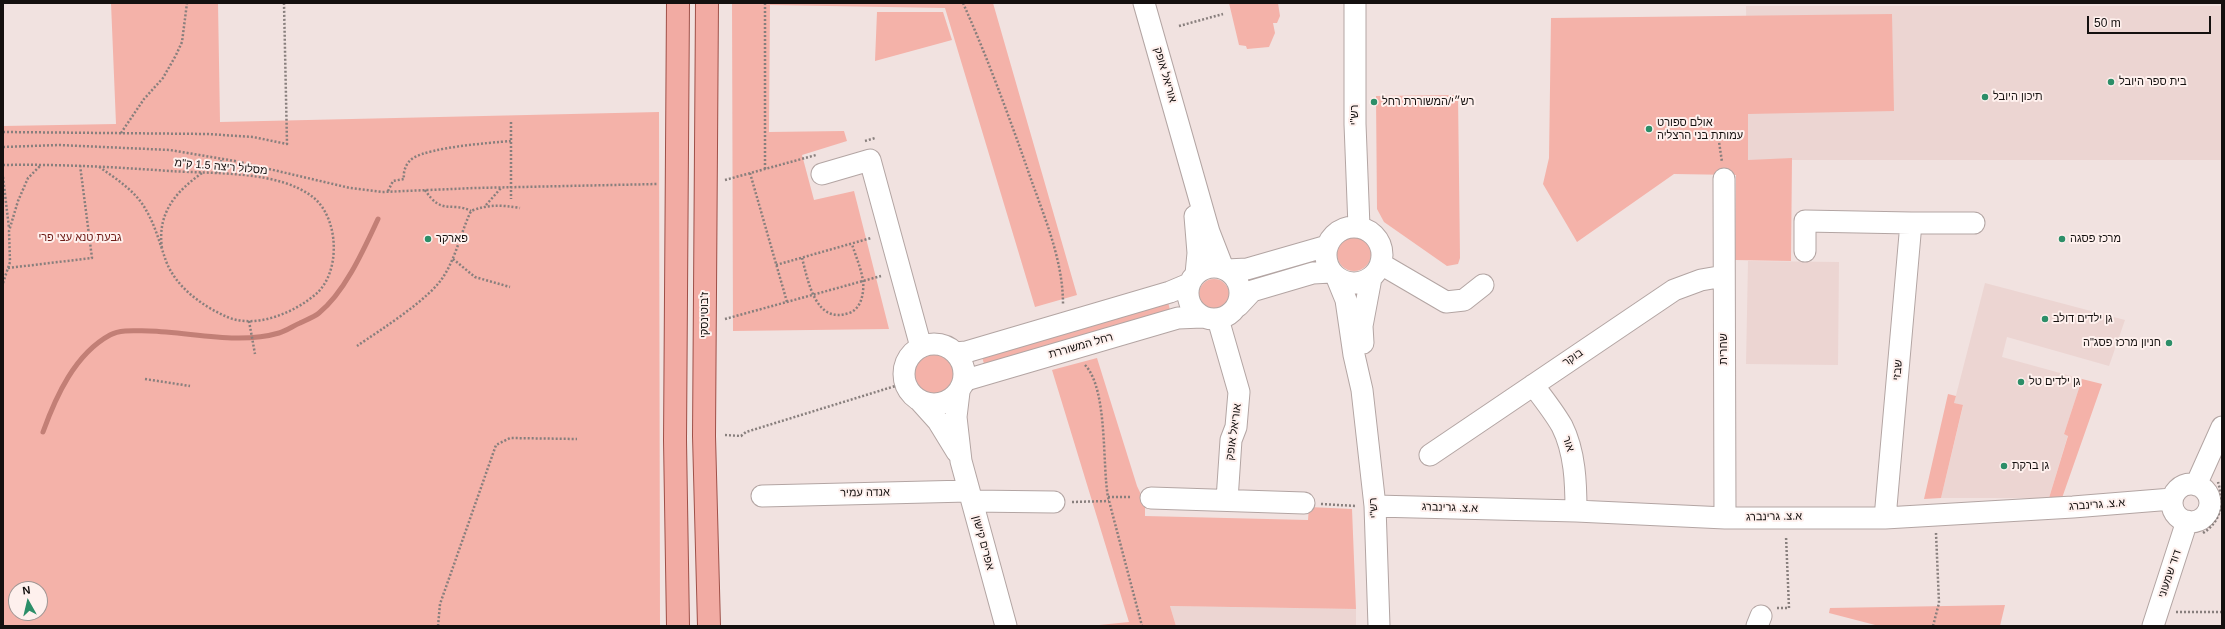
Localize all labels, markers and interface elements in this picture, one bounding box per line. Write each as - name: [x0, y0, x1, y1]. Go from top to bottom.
- scale bar: [2089, 8, 2213, 34]
- text: 50 m: [2094, 16, 2121, 30]
- street label: אוריאל אופק: [1151, 46, 1179, 104]
- place label: בית ספר היובל: [2119, 75, 2186, 89]
- marker: בית ספר היובל: [2106, 77, 2116, 87]
- place label: תיכון היובל: [1993, 90, 2043, 104]
- marker: תיכון היובל: [1980, 92, 1990, 102]
- place label: רש״י/המשוררת רחל: [1382, 95, 1474, 109]
- marker: רש״י/המשוררת רחל: [1369, 97, 1379, 107]
- street label: רש"י: [1348, 105, 1362, 125]
- place label: אולם ספורט עמותת בני הרצליה: [1657, 116, 1743, 142]
- marker: אולם ספורט עמותת בני הרצליה: [1644, 124, 1654, 134]
- street label: מסלול ריצה 1.5 ק"מ: [174, 156, 268, 178]
- park label: גבעת טנא עצי פרי: [38, 231, 122, 245]
- place label: פארקר: [436, 232, 468, 246]
- place label: מרכז פסגה: [2070, 232, 2121, 246]
- marker: פארקר: [423, 234, 433, 244]
- marker: מרכז פסגה: [2057, 234, 2067, 244]
- street label: ז'בוטינסקי: [698, 292, 712, 338]
- place label: גן ילדים דולב: [2053, 312, 2113, 326]
- marker: גן ילדים דולב: [2040, 314, 2050, 324]
- street label: רחל המשוררת: [1047, 331, 1115, 361]
- street label: שחרית: [1717, 333, 1731, 365]
- place label: חניון מרכז פסג"ה: [2083, 336, 2161, 350]
- marker: חניון מרכז פסג"ה: [2164, 338, 2174, 348]
- street label: בוקר: [1560, 346, 1586, 370]
- street label: שבזי: [1891, 359, 1905, 381]
- place label: גן ילדים טל: [2029, 375, 2081, 389]
- marker: גן ילדים טל: [2016, 377, 2026, 387]
- street label: אוריאל אופק: [1223, 403, 1245, 461]
- street label: אור: [1559, 435, 1577, 453]
- place label: גן ברקת: [2012, 459, 2049, 473]
- marker: גן ברקת: [1999, 461, 2009, 471]
- street label: אנדה עמיר: [840, 486, 890, 500]
- street label: א.צ. גרינברג: [2068, 496, 2126, 514]
- street label: רש"י: [1367, 497, 1381, 519]
- street label: א.צ. גרינברג: [1422, 500, 1478, 516]
- street label: א.צ. גרינברג: [1746, 510, 1802, 524]
- street label: אפרים קישון: [969, 514, 997, 572]
- street label: דוד שמעוני: [2156, 548, 2184, 600]
- north arrow: [8, 581, 48, 621]
- text: N: [22, 584, 31, 597]

